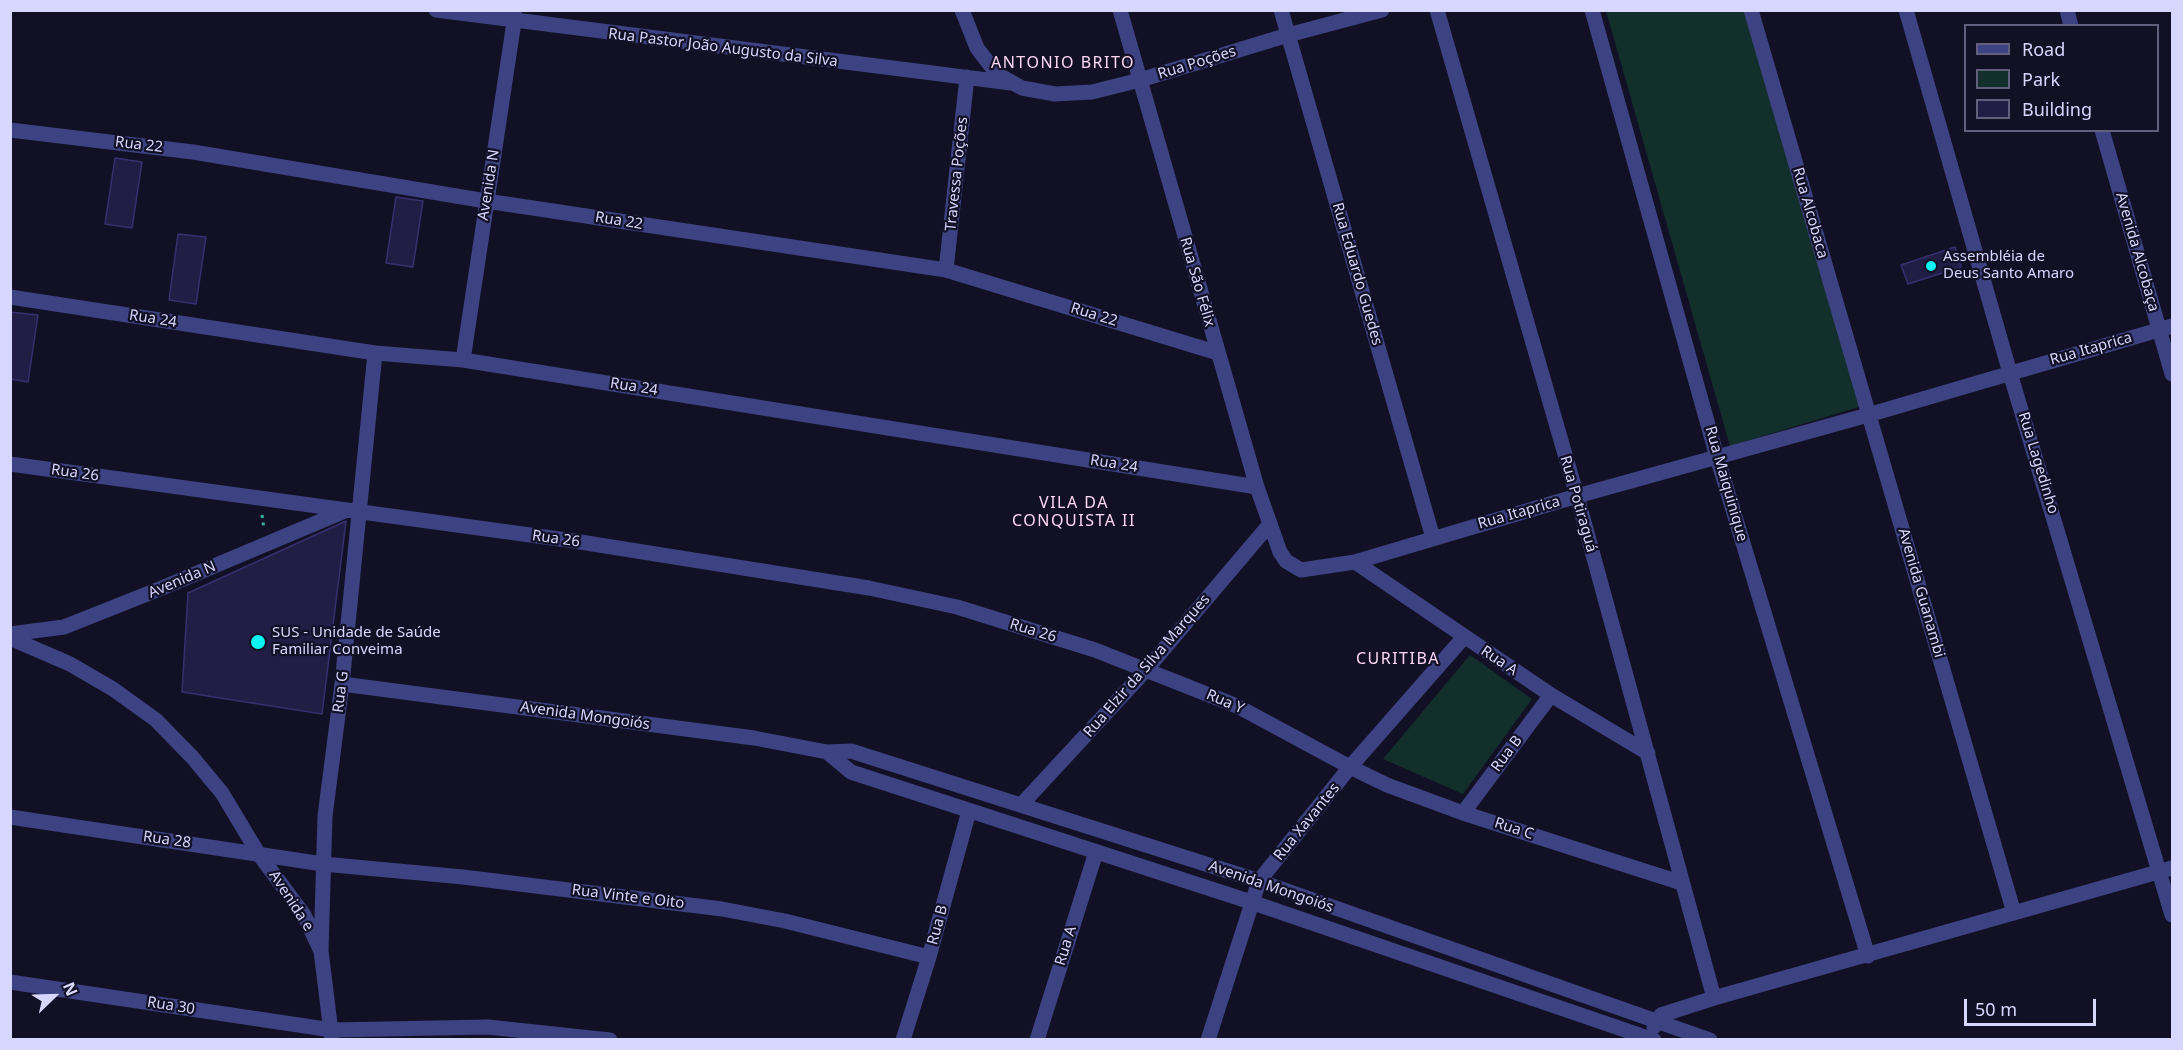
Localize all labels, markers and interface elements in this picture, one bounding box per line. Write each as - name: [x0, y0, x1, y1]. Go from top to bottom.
- legend: [1964, 24, 2159, 132]
- street label: Rua Pastor João Augusto da Silva: [607, 25, 839, 71]
- text: Road: [2022, 37, 2065, 61]
- street label: Rua Poções: [1156, 43, 1238, 83]
- district label: ANTONIO BRITO: [991, 53, 1135, 73]
- text: Park: [2022, 67, 2060, 91]
- text: Building: [2022, 97, 2092, 121]
- street label: Travessa Poções: [942, 116, 972, 232]
- street label: Rua 22: [114, 133, 164, 157]
- street label: Avenida N: [474, 148, 504, 222]
- street label: Rua Alcobaca: [1788, 165, 1832, 261]
- street label: Avenida Alcobaça: [2111, 190, 2163, 314]
- street label: Rua Eduardo Guedes: [1328, 200, 1386, 348]
- street label: Rua 22: [594, 208, 644, 234]
- street label: Rua São Félix: [1176, 235, 1218, 329]
- place label: Assembléia de Deus Santo Amaro: [1943, 248, 2074, 283]
- marker: Assembléia de Deus Santo Amaro: [1924, 259, 1938, 273]
- street label: Rua 22: [1068, 299, 1120, 331]
- street label: Rua 24: [128, 306, 178, 332]
- street label: Rua Itaprica: [2048, 329, 2134, 369]
- street label: Rua 24: [609, 374, 659, 400]
- street label: Rua Lagedinho: [2014, 410, 2062, 516]
- street label: Rua Maiquinique: [1701, 424, 1751, 544]
- street label: Rua 24: [1089, 451, 1139, 477]
- street label: Rua Potiraguá: [1556, 454, 1600, 554]
- street label: Rua 26: [50, 461, 100, 485]
- district label: VILA DA CONQUISTA II: [1012, 493, 1136, 531]
- street label: Rua Itaprica: [1476, 493, 1562, 533]
- street label: Avenida Guanambi: [1894, 526, 1948, 660]
- street label: Rua 26: [531, 527, 581, 551]
- street label: Avenida N: [145, 558, 219, 602]
- street label: Rua Elzir da Silva Marques: [1080, 591, 1214, 741]
- street label: Rua 26: [1007, 615, 1059, 647]
- place label: SUS - Unidade de Saúde Familiar Conveima: [272, 624, 441, 659]
- marker: SUS - Unidade de Saúde Familiar Conveima: [249, 633, 267, 651]
- street label: Rua A: [1477, 642, 1521, 680]
- district label: CURITIBA: [1356, 649, 1440, 669]
- street label: Rua G: [330, 670, 352, 714]
- street label: Rua Y: [1203, 686, 1247, 718]
- street label: Avenida Mongoiós: [519, 698, 651, 734]
- street label: Rua B: [1488, 732, 1526, 776]
- street label: Rua Xavantes: [1270, 780, 1344, 864]
- street label: Rua C: [1492, 814, 1536, 844]
- street label: Rua 28: [142, 828, 192, 852]
- street label: Avenida Mongoiós: [1206, 857, 1336, 917]
- street label: Avenida e: [265, 867, 317, 935]
- street label: Rua Vinte e Oito: [571, 881, 685, 913]
- street label: Rua B: [924, 903, 952, 947]
- street label: Rua A: [1051, 924, 1081, 968]
- north arrow: [24, 966, 84, 1026]
- text: N: [58, 979, 83, 999]
- scale bar: [1967, 987, 2099, 1025]
- street label: Rua 30: [146, 993, 196, 1019]
- text: 50 m: [1975, 997, 2017, 1021]

